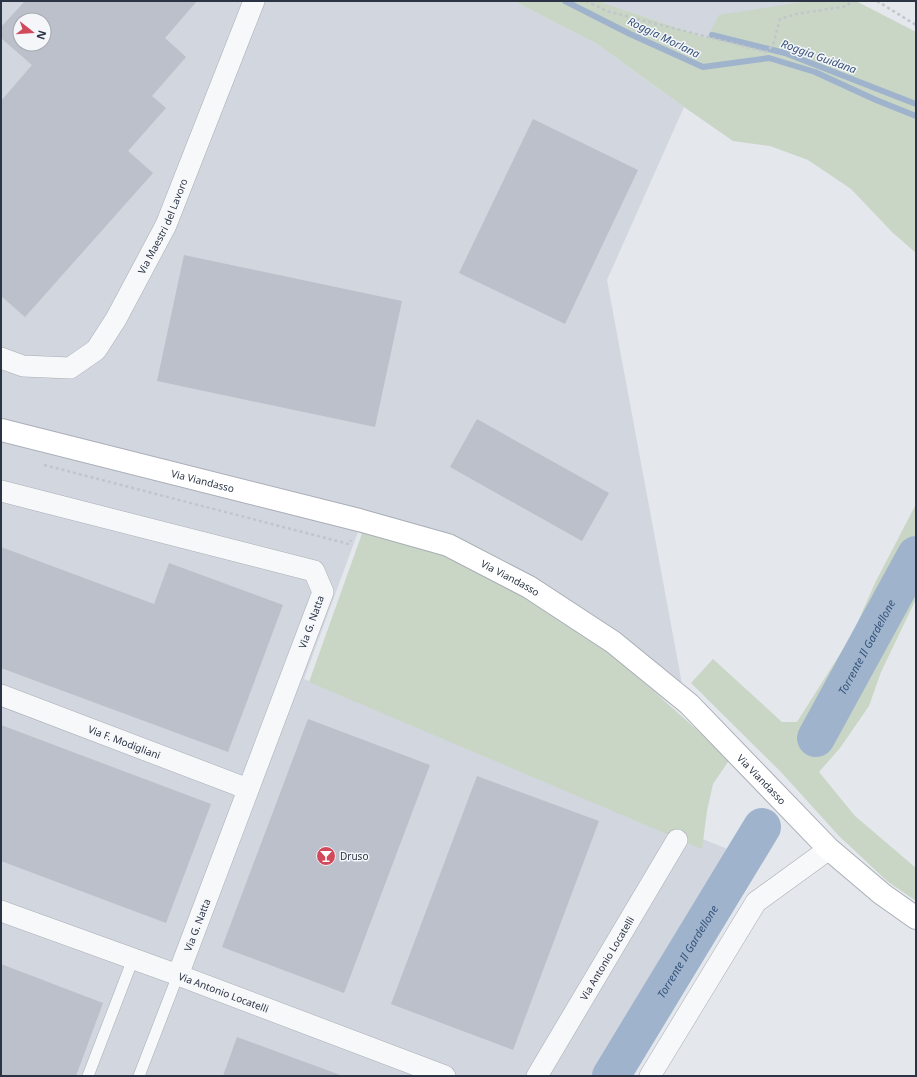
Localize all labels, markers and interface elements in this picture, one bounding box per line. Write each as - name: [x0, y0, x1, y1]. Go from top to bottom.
- north arrow: [12, 12, 52, 52]
- water label: Roggia Morlana: [625, 13, 703, 61]
- text: N: [34, 29, 51, 42]
- water label: Roggia Guidana: [779, 35, 859, 77]
- street label: Via Maestri del Lavoro: [134, 176, 191, 276]
- street label: Via Viandasso: [170, 466, 236, 495]
- street label: Via Viandasso: [479, 556, 542, 599]
- street label: Via G. Natta: [295, 594, 327, 650]
- water label: Torrente Il Gardellone: [834, 596, 898, 697]
- street label: Via F. Modigliani: [86, 722, 163, 762]
- street label: Via Viandasso: [734, 751, 789, 807]
- bar icon: Druso: [315, 845, 337, 867]
- place label: Druso: [340, 849, 368, 863]
- street label: Via G. Natta: [181, 897, 213, 953]
- water label: Torrente Il Gardellone: [653, 901, 721, 1000]
- street label: Via Antonio Locatelli: [577, 914, 637, 1003]
- street label: Via Antonio Locatelli: [177, 969, 271, 1016]

